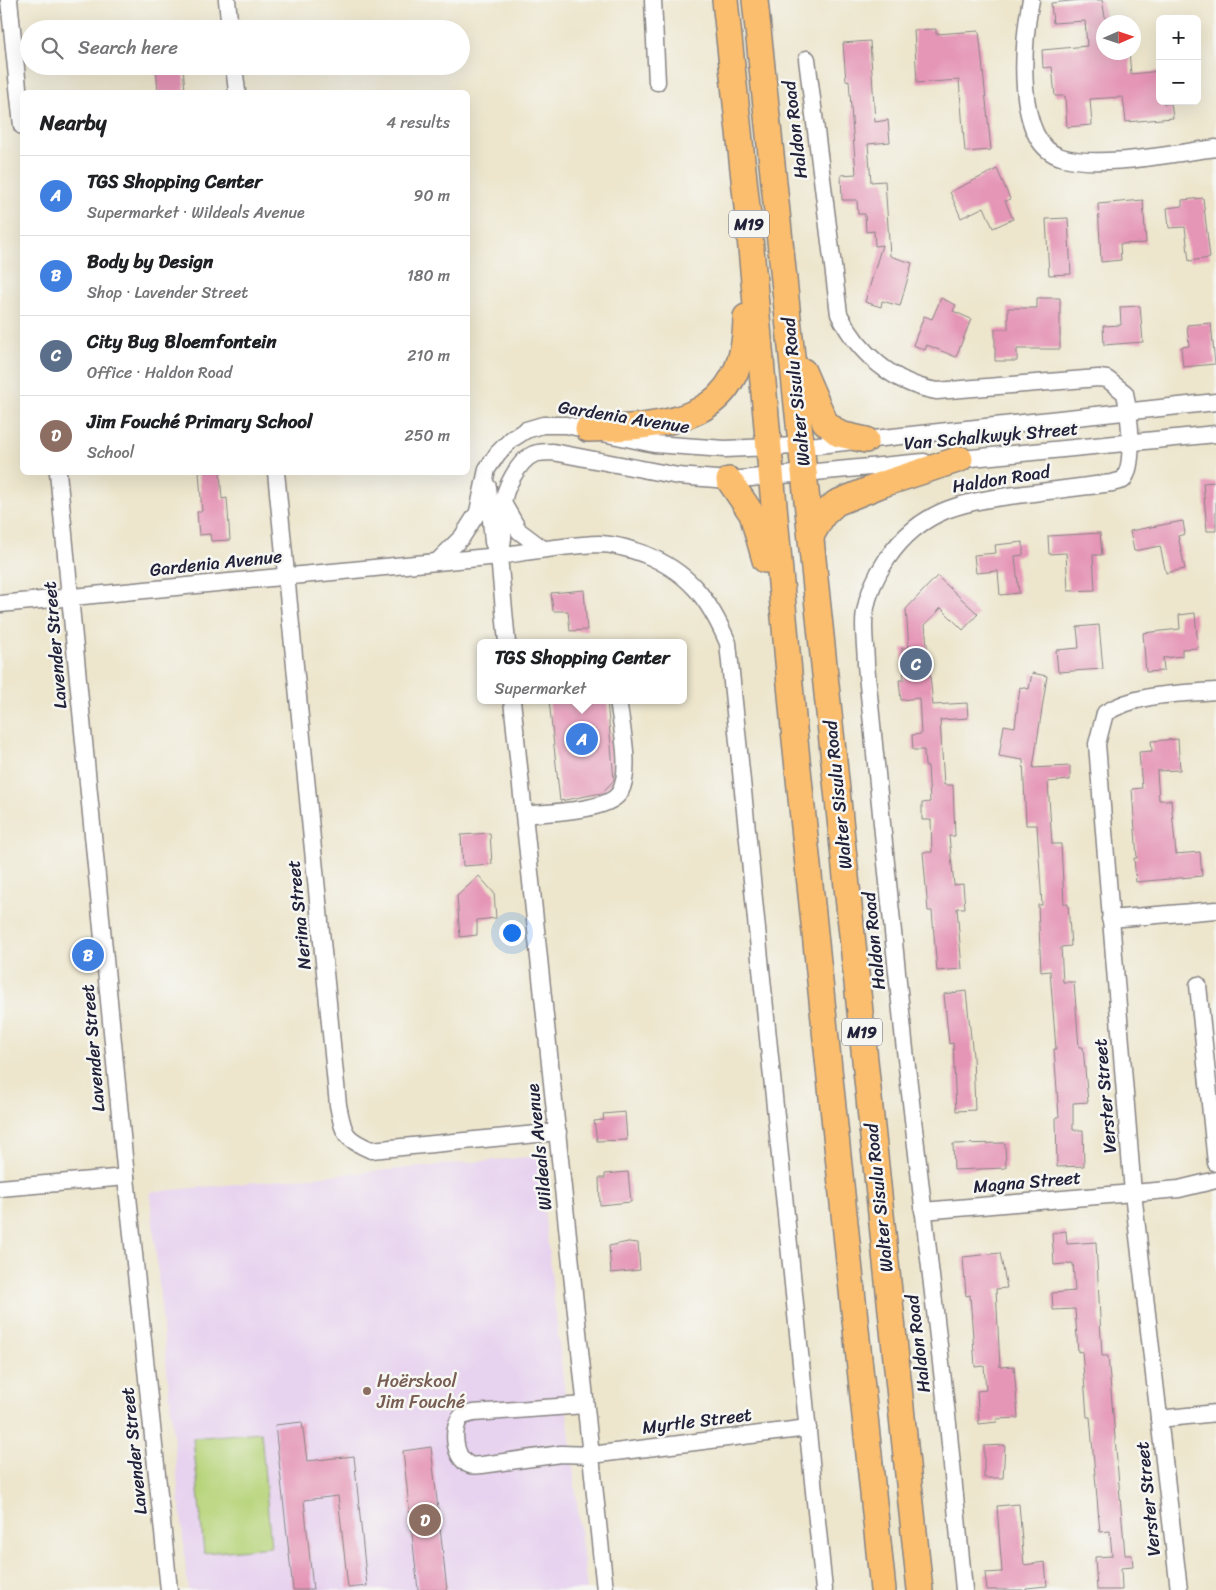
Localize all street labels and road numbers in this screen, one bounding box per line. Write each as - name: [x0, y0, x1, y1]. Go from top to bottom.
- street label: Haldon Road: [773, 78, 817, 181]
- road number: M19: [729, 210, 769, 238]
- street label: Walter Sisulu Road: [772, 315, 820, 468]
- street label: Gardenia Avenue: [556, 391, 692, 443]
- street label: Van Schalkwyk Street: [903, 412, 1080, 460]
- street label: Haldon Road: [950, 455, 1054, 502]
- street label: Gardenia Avenue: [148, 540, 284, 586]
- street label: Lavender Street: [33, 580, 77, 710]
- street label: Walter Sisulu Road: [814, 718, 862, 871]
- street label: Nerina Street: [277, 859, 321, 971]
- street label: Haldon Road: [853, 889, 895, 992]
- street label: Lavender Street: [71, 983, 115, 1113]
- road number: M19: [842, 1019, 882, 1046]
- street label: Verster Street: [1084, 1037, 1126, 1155]
- street label: Wildeals Avenue: [516, 1082, 562, 1212]
- street label: Walter Sisulu Road: [855, 1121, 903, 1274]
- street label: Magna Street: [972, 1161, 1082, 1203]
- street label: Haldon Road: [896, 1292, 940, 1395]
- street label: Lavender Street: [111, 1386, 157, 1516]
- street label: Myrtle Street: [640, 1398, 754, 1444]
- street label: Verster Street: [1126, 1440, 1170, 1558]

